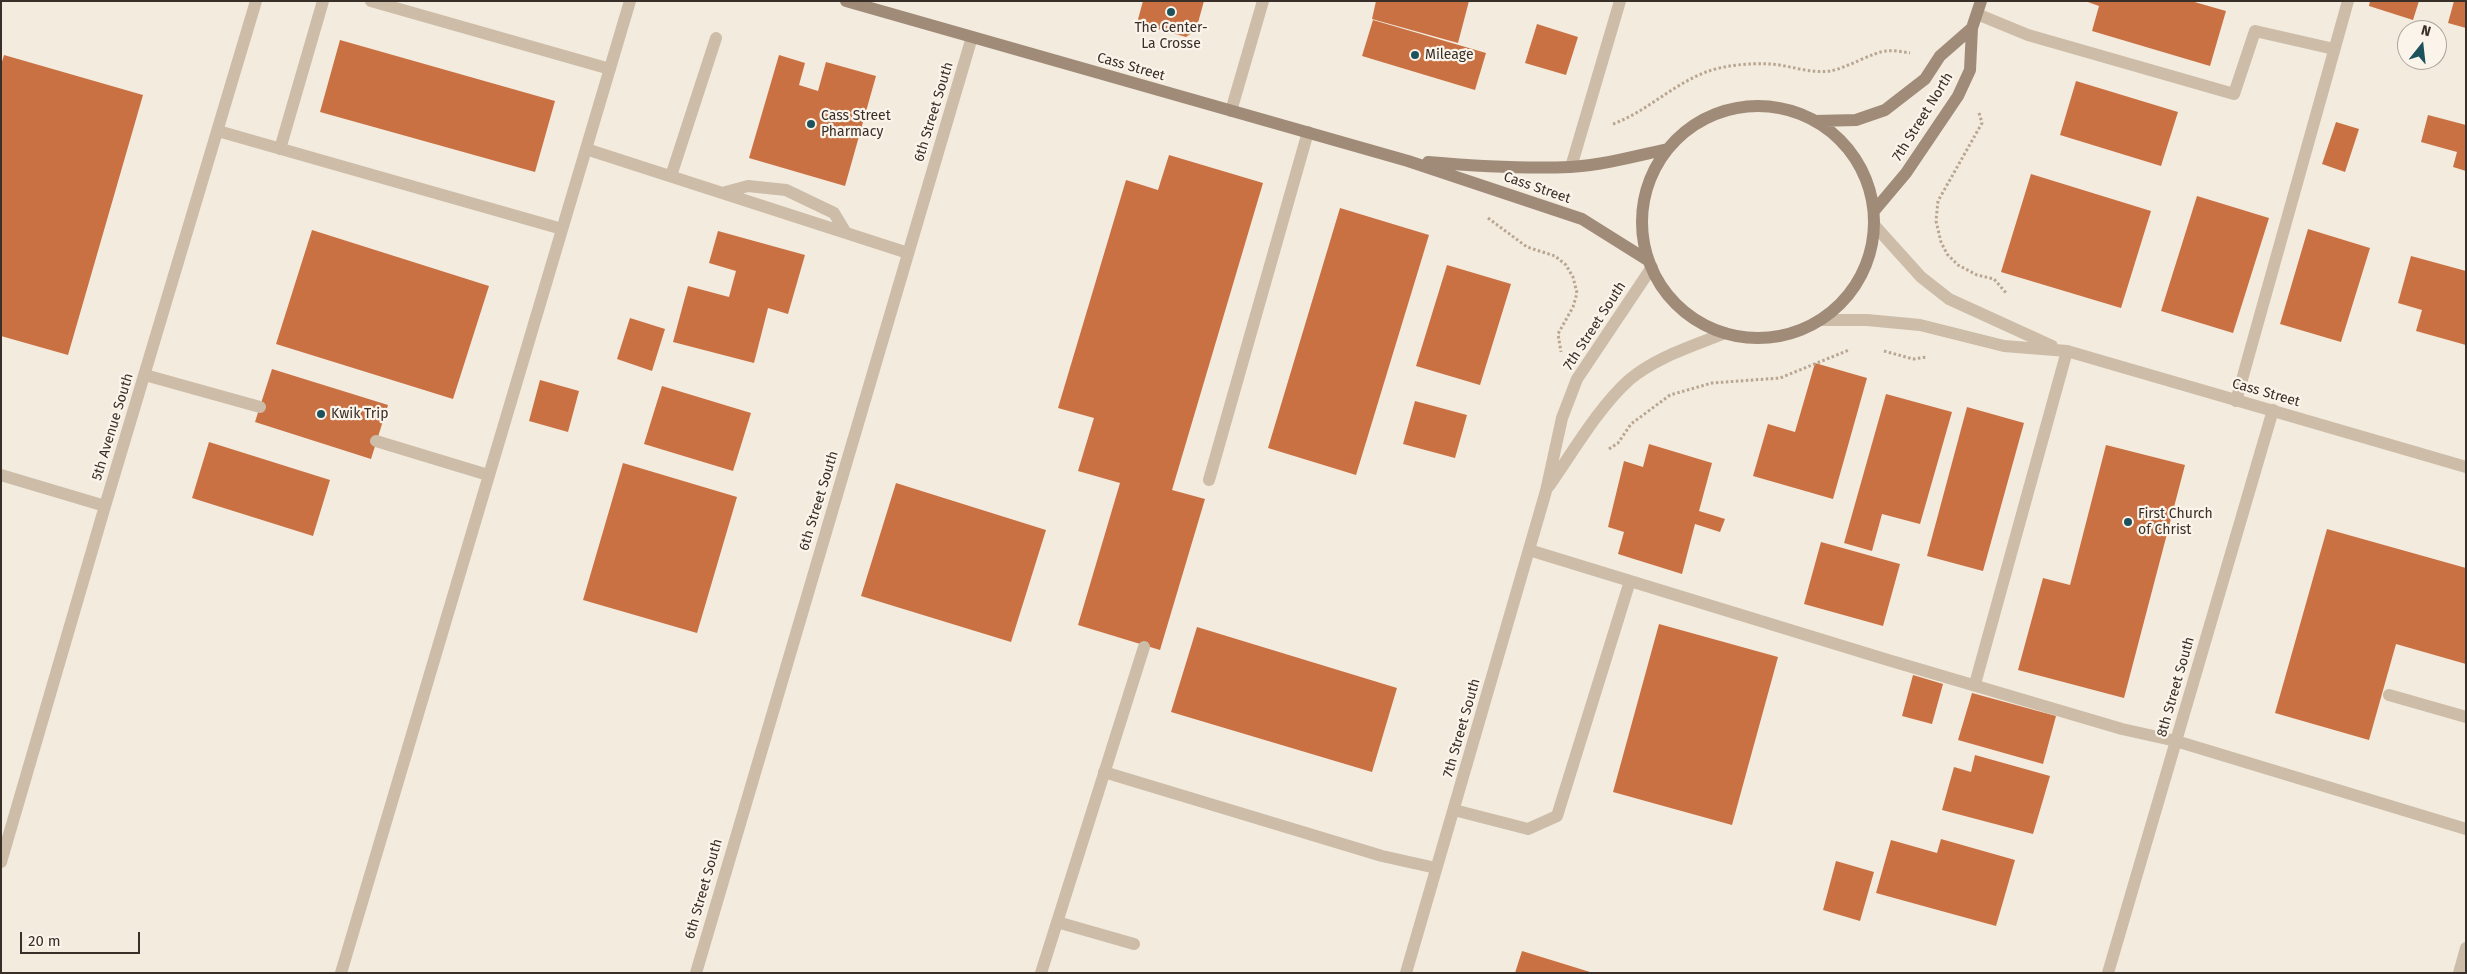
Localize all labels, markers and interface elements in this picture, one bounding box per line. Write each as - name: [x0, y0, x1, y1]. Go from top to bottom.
- marker: The Center- La Crosse: [1165, 6, 1177, 18]
- place label: The Center- La Crosse: [1134, 20, 1208, 52]
- north arrow: [2397, 20, 2447, 70]
- text: N: [2419, 22, 2433, 41]
- place label: Mileage: [1425, 47, 1474, 63]
- street label: Cass Street: [1095, 49, 1167, 85]
- marker: Mileage: [1409, 49, 1421, 61]
- street label: 6th Street South: [911, 60, 957, 164]
- street label: 7th Street North: [1889, 70, 1957, 164]
- place label: Cass Street Pharmacy: [821, 108, 891, 140]
- marker: Cass Street Pharmacy: [805, 118, 817, 130]
- street label: Cass Street: [1501, 169, 1573, 207]
- street label: 7th Street South: [1560, 279, 1630, 373]
- street label: 5th Avenue South: [89, 371, 137, 483]
- street label: Cass Street: [2230, 375, 2302, 411]
- place label: Kwik Trip: [331, 406, 389, 422]
- marker: Kwik Trip: [315, 408, 327, 420]
- street label: 6th Street South: [796, 449, 842, 553]
- place label: First Church of Christ: [2138, 506, 2213, 538]
- marker: First Church of Christ: [2122, 516, 2134, 528]
- street label: 8th Street South: [2154, 635, 2198, 739]
- street label: 7th Street South: [1440, 677, 1484, 779]
- street label: 6th Street South: [682, 837, 726, 941]
- scale bar: [22, 922, 142, 954]
- text: 20 m: [28, 932, 61, 950]

